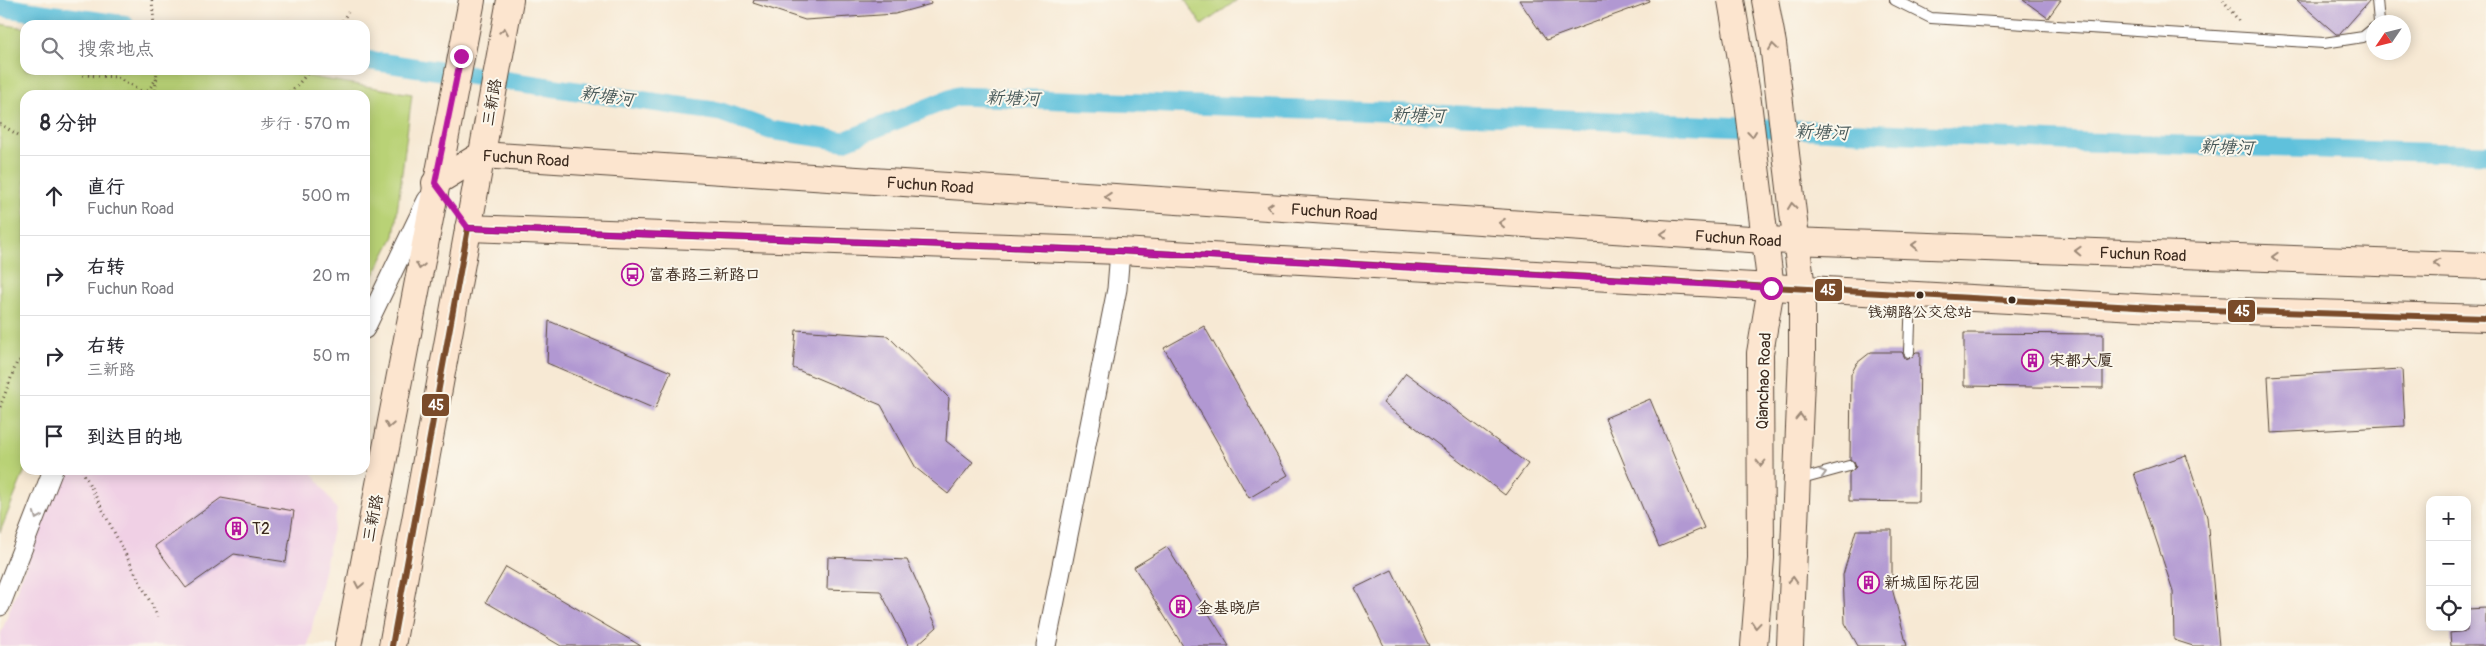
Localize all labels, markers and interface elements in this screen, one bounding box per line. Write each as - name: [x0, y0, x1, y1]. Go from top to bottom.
- north arrow: [2366, 15, 2411, 60]
- search box: [20, 20, 370, 75]
- one-way arrow: [499, 26, 509, 35]
- icon: search: [38, 34, 66, 62]
- text: 搜索地点: [78, 37, 154, 61]
- one-way arrow: [1768, 43, 1779, 51]
- route end: [450, 45, 473, 68]
- street label: 三新路: [478, 77, 506, 128]
- water label: 新塘河: [579, 81, 638, 112]
- water label: 新塘河: [986, 86, 1043, 111]
- water label: 新塘河: [1391, 103, 1448, 128]
- text: 8 分钟: [40, 110, 97, 137]
- text: 步行 · 570 m: [260, 114, 350, 134]
- water label: 新塘河: [1795, 120, 1852, 145]
- one-way arrow: [1746, 131, 1757, 139]
- water label: 新塘河: [2200, 135, 2257, 160]
- street label: Fuchun Road: [482, 146, 570, 172]
- street label: Fuchun Road: [886, 173, 974, 199]
- text: 直行: [87, 175, 125, 199]
- icon: ahead: [40, 182, 68, 210]
- text: 500 m: [302, 186, 350, 206]
- one-way arrow: [1104, 191, 1112, 202]
- text: Fuchun Road: [87, 199, 174, 219]
- street label: Fuchun Road: [1290, 200, 1378, 225]
- one-way arrow: [1266, 202, 1274, 213]
- one-way arrow: [1787, 202, 1798, 210]
- one-way arrow: [1498, 217, 1506, 228]
- street label: Fuchun Road: [1694, 226, 1782, 252]
- one-way arrow: [1660, 228, 1668, 239]
- one-way arrow: [1911, 240, 1919, 251]
- street label: Fuchun Road: [2099, 243, 2187, 266]
- one-way arrow: [2073, 245, 2081, 256]
- one-way arrow: [2271, 252, 2278, 262]
- text: 右转: [87, 255, 125, 279]
- one-way arrow: [2433, 257, 2441, 268]
- one-way arrow: [415, 261, 425, 270]
- icon: right: [40, 262, 68, 290]
- bus stop icon: 富春路三新路口: [621, 262, 645, 286]
- place label: 富春路三新路口: [649, 265, 761, 285]
- text: 20 m: [312, 266, 350, 286]
- route start: [1760, 277, 1783, 300]
- line badge: 45: [1814, 278, 1843, 302]
- text: Fuchun Road: [87, 279, 174, 299]
- text: 45: [1820, 282, 1836, 299]
- marker: 钱潮路公交总站: [1915, 290, 1925, 300]
- unlabelled marker: [2007, 295, 2017, 305]
- line badge: 45: [2227, 299, 2256, 323]
- place label: 钱潮路公交总站: [1867, 303, 1973, 322]
- text: 45: [2234, 303, 2250, 320]
- street label: Qianchao Road: [1752, 332, 1776, 430]
- text: 右转: [87, 334, 125, 358]
- icon: right: [40, 342, 68, 370]
- text: 50 m: [313, 346, 350, 366]
- building icon: 宋都大厦: [2021, 348, 2045, 372]
- place label: 宋都大厦: [2049, 351, 2113, 371]
- text: 三新路: [87, 360, 135, 380]
- line badge: 45: [421, 393, 450, 417]
- text: 45: [428, 397, 444, 414]
- one-way arrow: [1794, 413, 1805, 421]
- one-way arrow: [385, 421, 395, 430]
- icon: arrive: [40, 422, 68, 450]
- text: 到达目的地: [87, 425, 182, 449]
- one-way arrow: [1756, 460, 1766, 467]
- one-way arrow: [1818, 469, 1826, 479]
- street label: 三新路: [359, 493, 387, 544]
- map controls: [2426, 496, 2471, 631]
- button: +: [2426, 496, 2471, 541]
- one-way arrow: [32, 511, 43, 520]
- building icon: T2: [224, 516, 248, 540]
- place label: T2: [252, 519, 270, 539]
- button: −: [2426, 541, 2471, 586]
- building icon: 新城国际花园: [1856, 570, 1880, 594]
- place label: 新城国际花园: [1884, 573, 1980, 593]
- one-way arrow: [1787, 576, 1798, 584]
- one-way arrow: [355, 581, 365, 589]
- button: locate: [2426, 586, 2471, 631]
- building icon: 金基晓庐: [1169, 595, 1193, 619]
- place label: 金基晓庐: [1197, 598, 1261, 618]
- one-way arrow: [1750, 621, 1761, 629]

